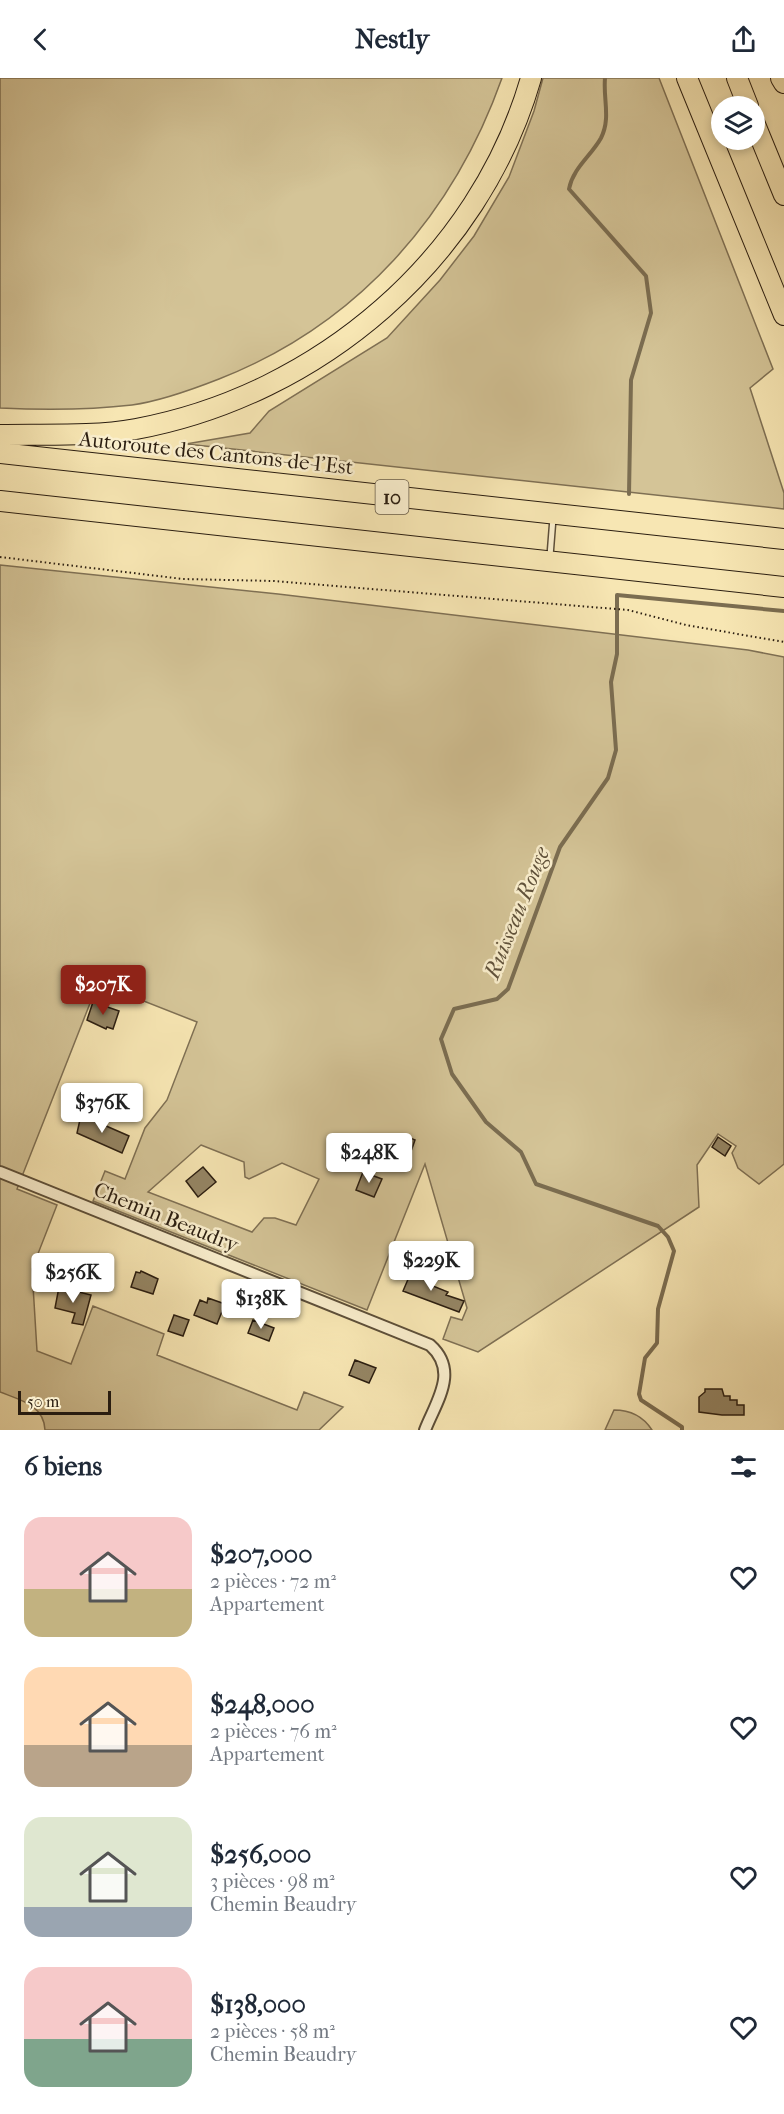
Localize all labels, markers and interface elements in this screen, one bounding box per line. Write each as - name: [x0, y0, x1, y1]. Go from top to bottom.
- icon: back: [24, 23, 57, 56]
- text: Nestly: [355, 23, 429, 55]
- icon: share: [727, 23, 760, 56]
- map controls: [711, 96, 765, 150]
- button: layers: [711, 96, 765, 150]
- street label: Autoroute des Cantons-de-l'Est: [77, 427, 355, 479]
- road number: 10: [376, 480, 408, 514]
- water label: Ruisseau Rouge: [478, 843, 556, 984]
- pin: $207K: [61, 965, 145, 1016]
- text: $207K: [75, 973, 131, 996]
- pin: $376K: [60, 1083, 144, 1134]
- text: $376K: [75, 1091, 129, 1114]
- pin: $248K: [327, 1133, 411, 1184]
- text: $248K: [340, 1141, 398, 1164]
- street label: Chemin Beaudry: [90, 1177, 242, 1257]
- pin: $229K: [389, 1241, 473, 1292]
- text: $229K: [403, 1249, 459, 1272]
- pin: $256K: [31, 1253, 115, 1304]
- text: $256K: [45, 1261, 101, 1284]
- pin: $138K: [219, 1279, 303, 1330]
- text: $138K: [236, 1287, 286, 1310]
- scale bar: [18, 1388, 111, 1416]
- text: 50 m: [27, 1392, 59, 1411]
- icon: filters: [727, 1450, 760, 1483]
- text: 6 biens: [24, 1451, 102, 1482]
- text: $207,000: [210, 1539, 313, 1570]
- icon: home: [72, 1541, 144, 1613]
- icon: heart: [727, 1561, 760, 1594]
- text: 2 pièces · 72 m²: [210, 1570, 336, 1593]
- text: Appartement: [210, 1593, 325, 1616]
- text: $248,000: [210, 1689, 315, 1720]
- icon: home: [72, 1691, 144, 1763]
- icon: heart: [727, 1711, 760, 1744]
- text: 2 pièces · 76 m²: [210, 1720, 337, 1743]
- text: Appartement: [210, 1743, 325, 1766]
- text: $256,000: [210, 1839, 311, 1870]
- icon: home: [72, 1841, 144, 1913]
- icon: heart: [727, 1861, 760, 1894]
- text: 3 pièces · 98 m²: [210, 1870, 335, 1893]
- text: Chemin Beaudry: [210, 1893, 356, 1916]
- text: $138,000: [210, 1989, 306, 2020]
- icon: home: [72, 1991, 144, 2063]
- icon: heart: [727, 2011, 760, 2044]
- text: 2 pièces · 58 m²: [210, 2020, 335, 2043]
- text: Chemin Beaudry: [210, 2043, 356, 2066]

